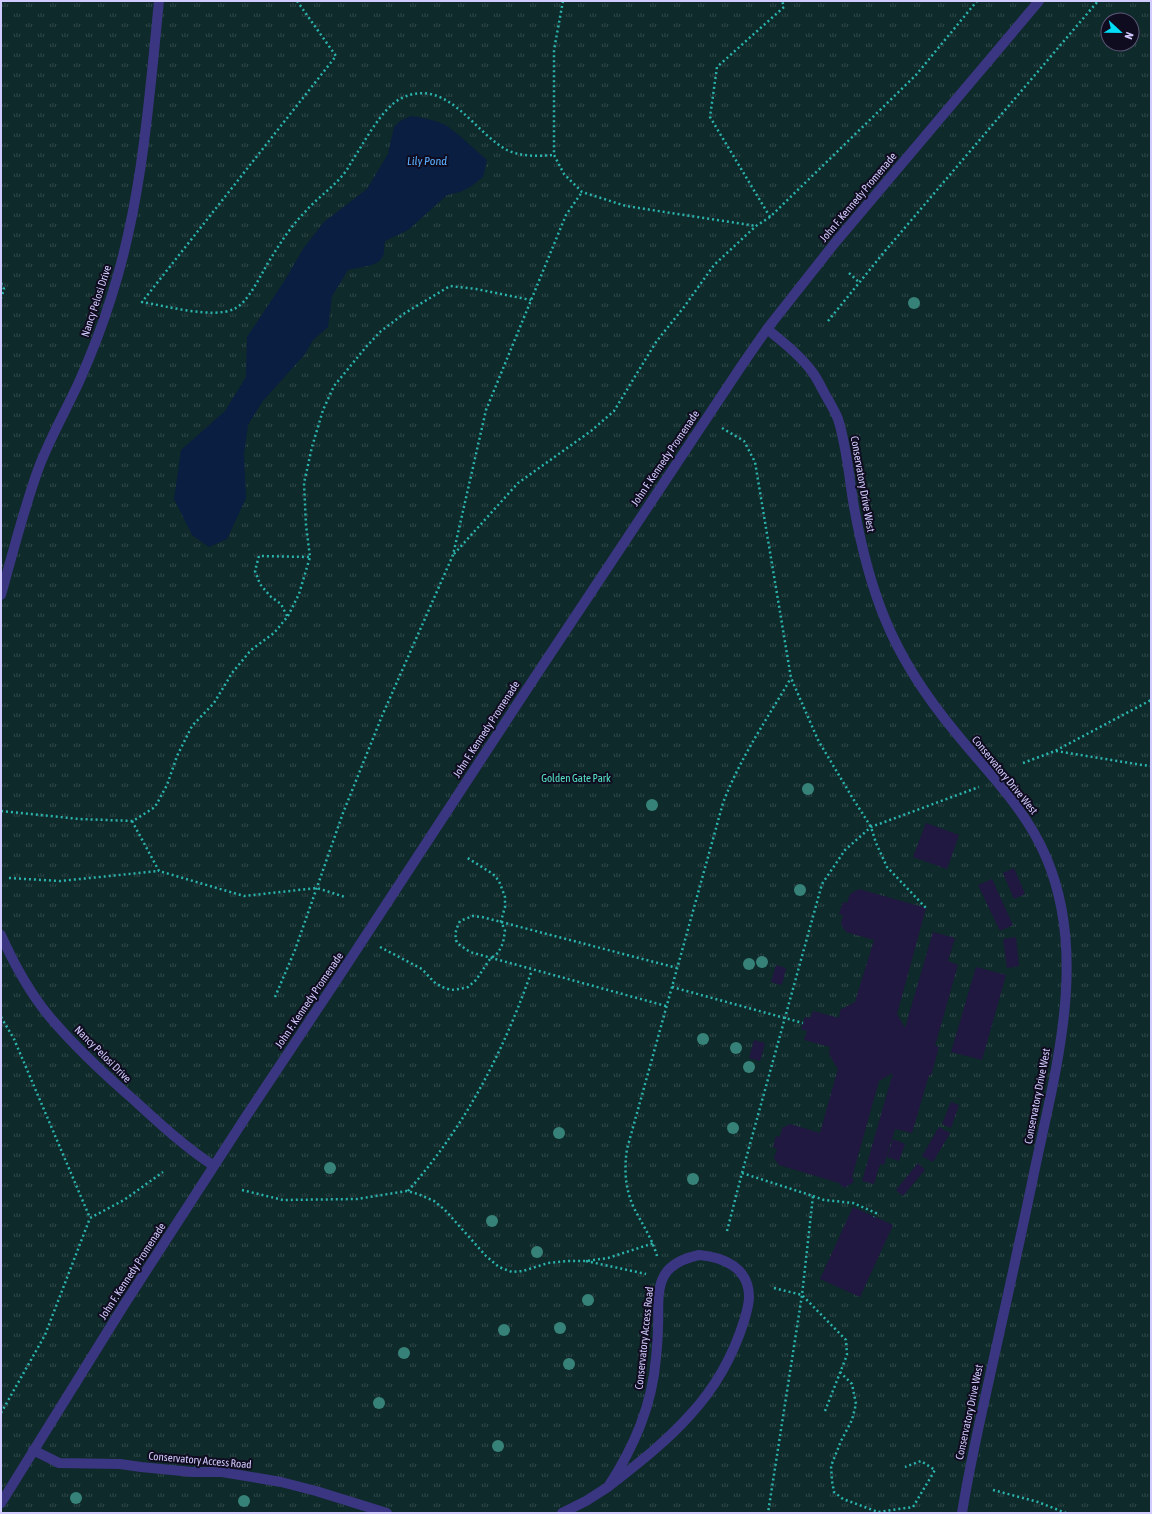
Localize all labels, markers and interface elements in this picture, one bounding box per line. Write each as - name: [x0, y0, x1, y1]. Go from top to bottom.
- north arrow: [1100, 12, 1140, 52]
- text: N: [1122, 30, 1136, 41]
- street label: John F. Kennedy Promenade: [817, 150, 899, 244]
- water label: Lily Pond: [407, 154, 447, 168]
- street label: Nancy Pelosi Drive: [79, 264, 113, 338]
- street label: John F. Kennedy Promenade: [629, 408, 701, 508]
- street label: Conservatory Drive West: [849, 435, 877, 533]
- street label: John F. Kennedy Promenade: [450, 679, 522, 779]
- street label: Conservatory Drive West: [970, 733, 1040, 817]
- park label: Golden Gate Park: [541, 772, 611, 784]
- street label: John F. Kennedy Promenade: [273, 950, 345, 1050]
- street label: Nancy Pelosi Drive: [72, 1023, 134, 1085]
- street label: Conservatory Drive West: [1022, 1047, 1052, 1145]
- street label: John F. Kennedy Promenade: [96, 1221, 168, 1321]
- street label: Conservatory Access Road: [633, 1286, 655, 1390]
- street label: Conservatory Drive West: [953, 1363, 985, 1461]
- street label: Conservatory Access Road: [148, 1450, 252, 1470]

